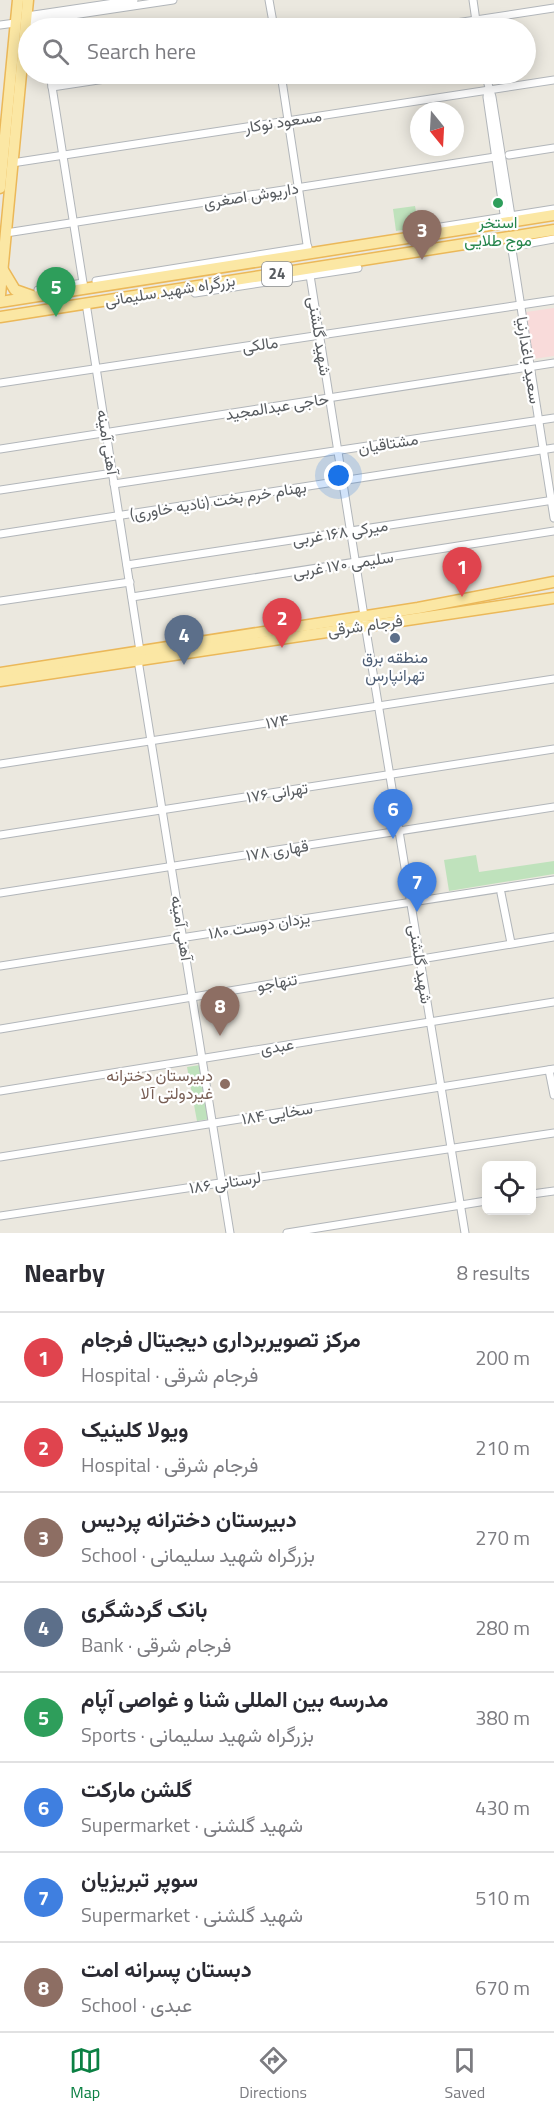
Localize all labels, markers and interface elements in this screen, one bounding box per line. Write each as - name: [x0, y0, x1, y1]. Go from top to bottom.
- search box: [18, 18, 536, 84]
- text: Search here: [87, 34, 196, 68]
- icon: search: [39, 35, 72, 68]
- north arrow: [410, 102, 464, 156]
- street label: مسعود نوکار: [242, 103, 323, 139]
- street label: داریوش اصغری: [202, 176, 300, 214]
- marker: استخر موج طلایی: [491, 196, 505, 210]
- pin: 3: [402, 210, 442, 260]
- place label: استخر موج طلایی: [464, 210, 532, 252]
- road number: 24: [262, 262, 292, 286]
- pin: 5: [36, 268, 76, 317]
- street label: بزرگراه شهید سلیمانی: [103, 268, 237, 312]
- street label: شهید گلشنی: [302, 295, 338, 377]
- street label: سعید باغدارنیا: [510, 315, 548, 405]
- street label: مالکی: [241, 330, 279, 358]
- street label: حاجی عبدالمجید: [223, 386, 331, 426]
- street label: آهنی آمینه: [91, 408, 125, 478]
- street label: مشتاقیان: [356, 426, 420, 460]
- your location: [324, 461, 353, 490]
- street label: بهنام خرم بخت (نادیه خاوری): [128, 474, 308, 526]
- street label: میرکی ۱۶۸ غربی: [290, 513, 390, 551]
- street label: سلیمی ۱۷۰ غربی: [291, 544, 395, 584]
- pin: 1: [442, 548, 482, 597]
- pin: 2: [262, 598, 302, 648]
- street label: فرجام شرقی: [326, 608, 404, 642]
- pin: 4: [164, 616, 204, 665]
- marker: منطقه برق تهرانپارس: [388, 631, 402, 645]
- place label: منطقه برق تهرانپارس: [362, 645, 428, 687]
- street label: ۱۷۴: [264, 707, 290, 735]
- street label: تهرانی ۱۷۶: [245, 775, 310, 809]
- pin: 6: [374, 790, 412, 839]
- street label: قهاری ۱۷۸: [244, 833, 310, 867]
- pin: 7: [398, 862, 436, 912]
- street label: آهنی آمینه: [165, 894, 199, 964]
- street label: یزدان دوست ۱۸۰: [206, 905, 312, 945]
- street label: شهید گلشنی: [403, 923, 439, 1005]
- street label: تنهاجو: [255, 967, 299, 997]
- pin: 8: [200, 986, 240, 1036]
- street label: عبدی: [258, 1032, 296, 1060]
- place label: دبيرستان دخترانه غيردولتی آلا: [106, 1063, 213, 1105]
- marker: دبيرستان دخترانه غيردولتی آلا: [218, 1077, 232, 1091]
- street label: سخایی ۱۸۴: [240, 1096, 314, 1130]
- map controls: [482, 1161, 536, 1215]
- button: locate: [482, 1161, 536, 1215]
- street label: لرستانی ۱۸۶: [187, 1164, 263, 1200]
- text: Nearby: [24, 1253, 105, 1292]
- text: 8 results: [457, 1257, 530, 1288]
- text: مرکز تصویربرداری دیجیتال فرجام: [81, 1322, 361, 1356]
- text: 1: [38, 1342, 49, 1373]
- text: 200 m: [475, 1342, 530, 1373]
- text: Hospital · فرجام شرقی: [81, 1359, 258, 1390]
- text: ویولا کلینیک: [81, 1412, 189, 1446]
- text: 2: [38, 1432, 49, 1463]
- text: 210 m: [475, 1432, 530, 1463]
- text: Hospital · فرجام شرقی: [81, 1449, 258, 1480]
- text: دبیرستان دخترانه پردیس: [81, 1502, 297, 1536]
- text: 3: [38, 1522, 49, 1553]
- text: 270 m: [475, 1522, 530, 1553]
- text: School · بزرگراه شهید سلیمانی: [81, 1539, 315, 1570]
- text: بانک گردشگری: [81, 1592, 207, 1626]
- text: 4: [38, 1612, 49, 1643]
- text: 280 m: [475, 1612, 530, 1643]
- text: Bank · فرجام شرقی: [81, 1629, 231, 1660]
- text: مدرسه بین المللی شنا و غواصی آپام: [81, 1682, 388, 1716]
- text: 5: [38, 1702, 49, 1733]
- text: 380 m: [475, 1702, 530, 1733]
- text: Sports · بزرگراه شهید سلیمانی: [81, 1719, 314, 1750]
- text: گلشن مارکت: [81, 1772, 192, 1806]
- text: 6: [38, 1792, 49, 1823]
- text: 430 m: [475, 1792, 530, 1823]
- text: Supermarket · شهید گلشنی: [81, 1809, 303, 1840]
- text: سوپر تبریزیان: [81, 1862, 198, 1896]
- text: 7: [38, 1882, 49, 1913]
- text: 510 m: [475, 1882, 530, 1913]
- text: Supermarket · شهید گلشنی: [81, 1899, 303, 1930]
- text: دبستان پسرانه امت: [81, 1952, 252, 1986]
- text: 8: [38, 1972, 49, 2003]
- text: 670 m: [475, 1972, 530, 2003]
- text: School · عبدی: [81, 1989, 192, 2020]
- tab: Map: [69, 2044, 102, 2104]
- tab: Directions: [239, 2044, 307, 2104]
- tab: Saved: [445, 2044, 485, 2104]

